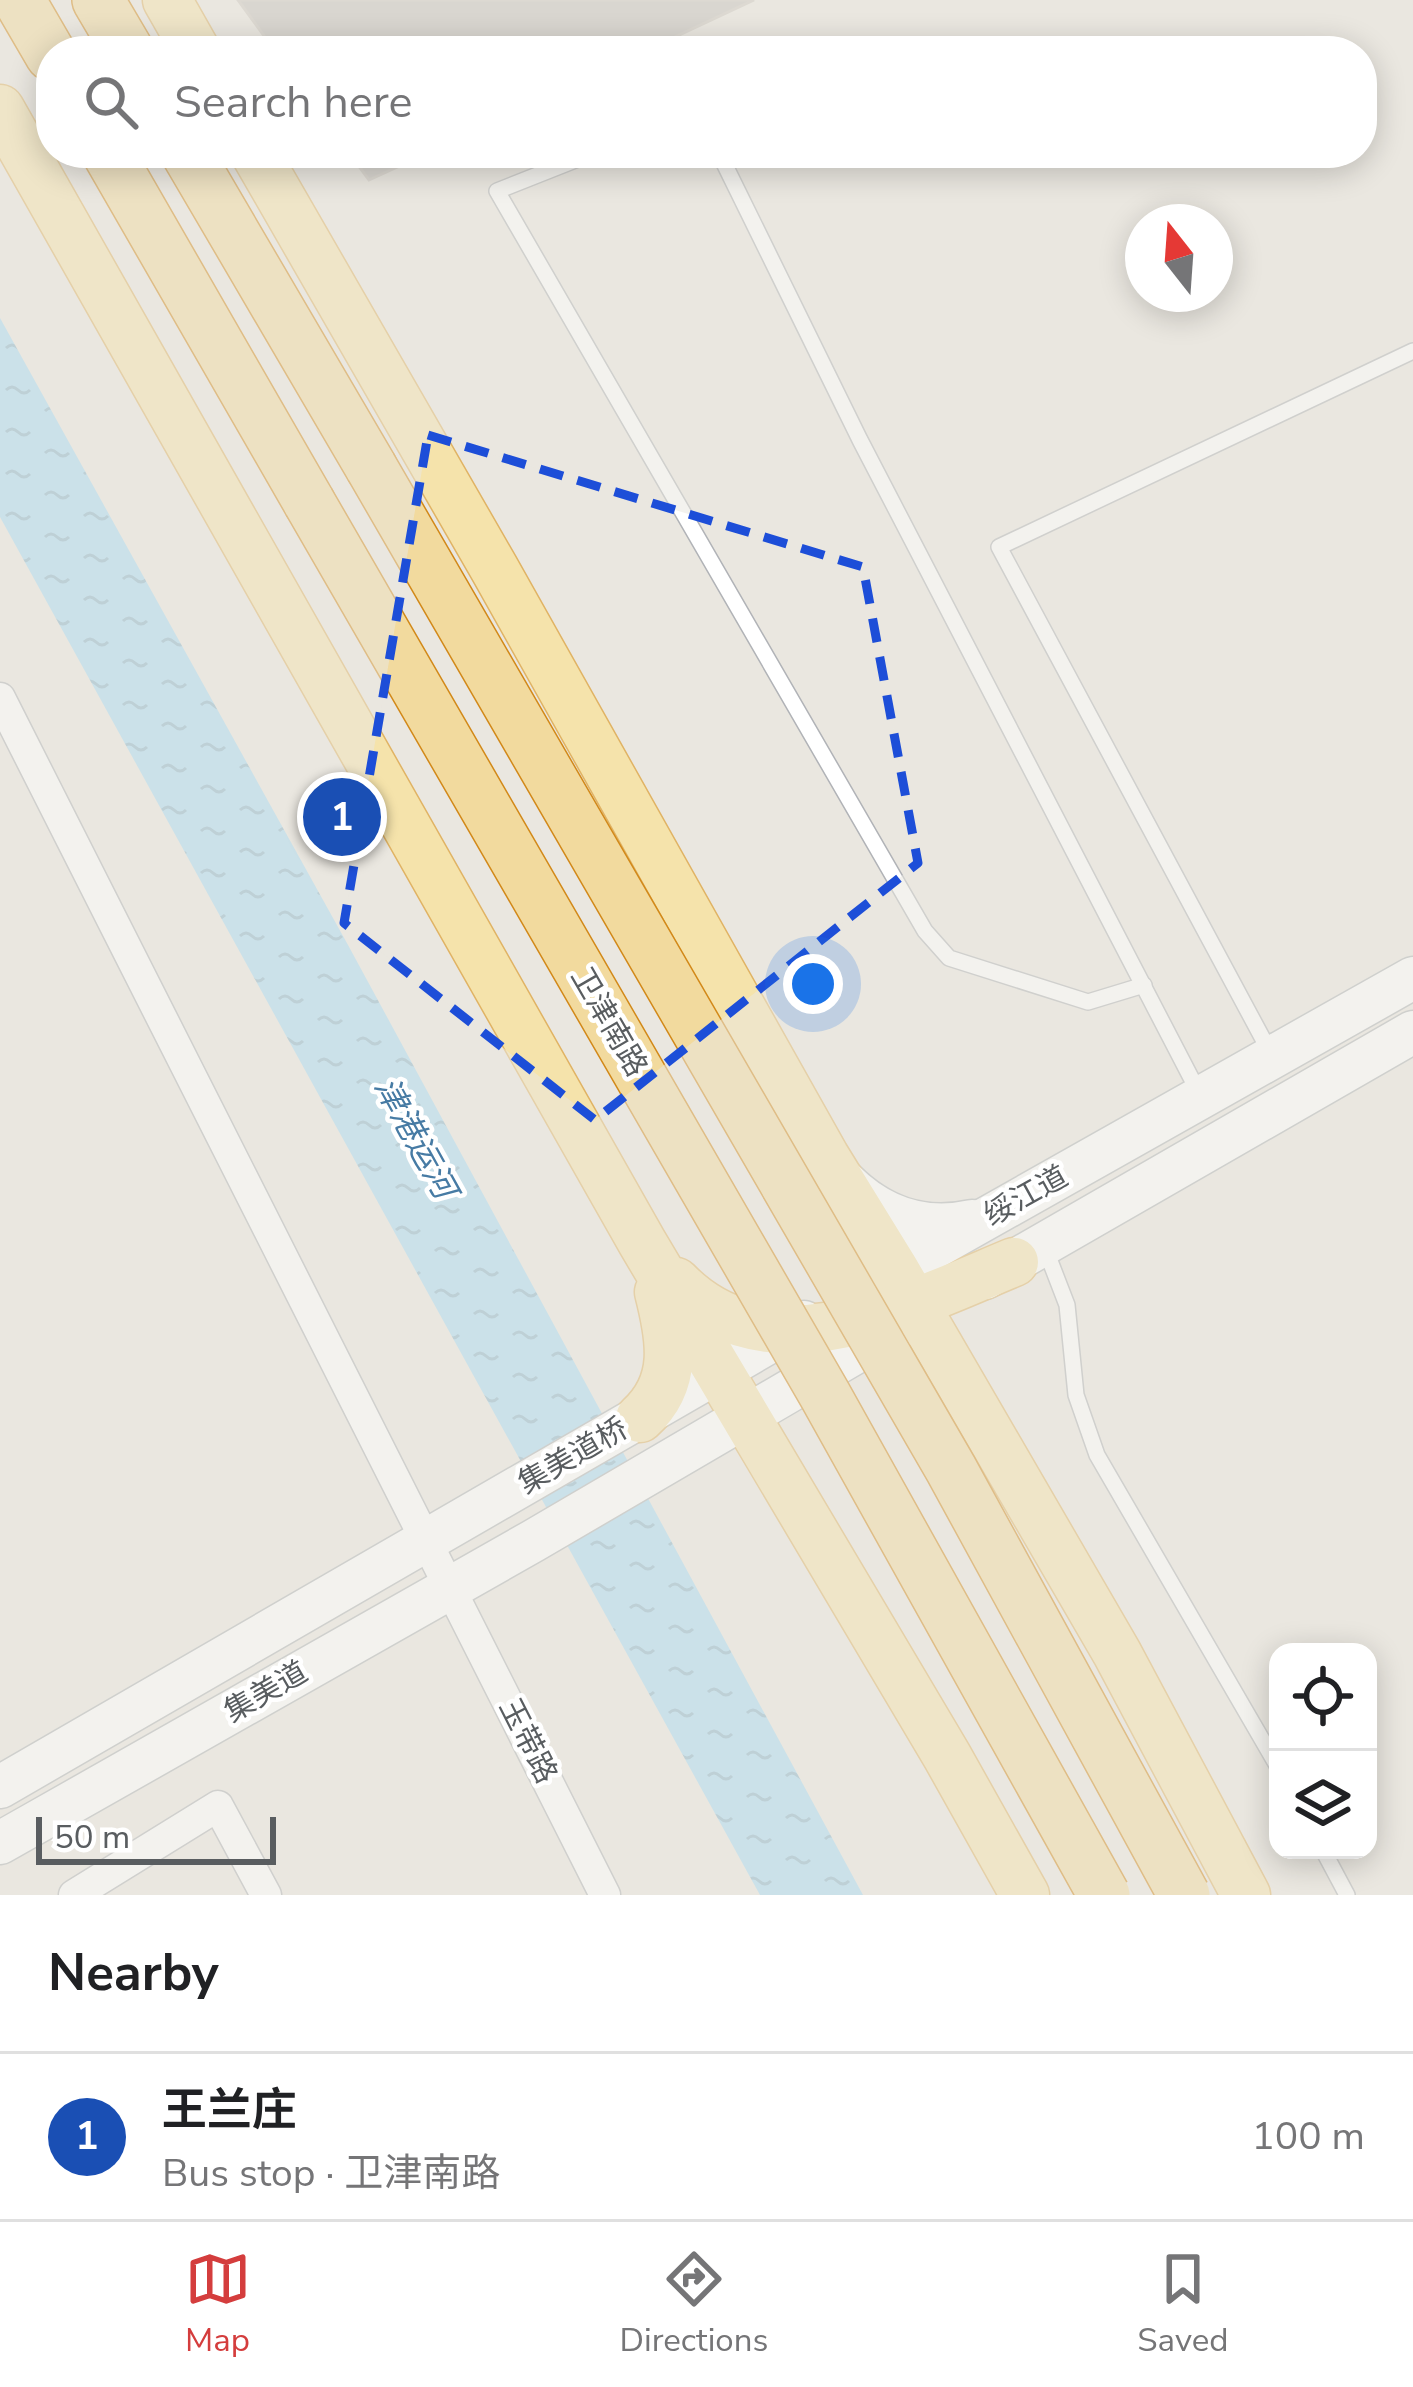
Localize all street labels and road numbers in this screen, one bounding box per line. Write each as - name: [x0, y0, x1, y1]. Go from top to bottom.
- street label: 卫津南路: [561, 960, 657, 1084]
- street label: 绥江道: [977, 1156, 1075, 1236]
- street label: 集美道桥: [511, 1408, 635, 1504]
- street label: 集美道: [217, 1652, 315, 1732]
- street label: 玉带路: [489, 1692, 567, 1790]

